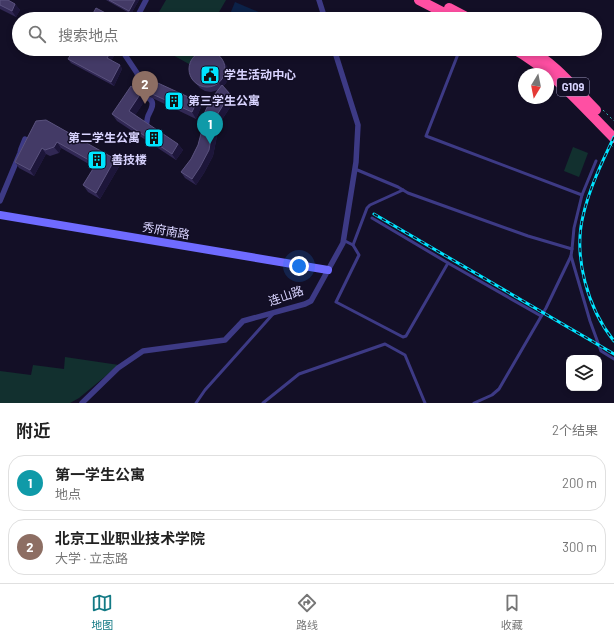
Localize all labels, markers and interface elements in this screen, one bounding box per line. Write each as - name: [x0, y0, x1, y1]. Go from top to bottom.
- search box: [12, 12, 602, 56]
- icon: search: [26, 23, 48, 45]
- text: 搜索地点: [58, 26, 118, 44]
- public building icon: 学生活动中心: [199, 64, 221, 86]
- place label: 学生活动中心: [224, 67, 296, 81]
- north arrow: [518, 68, 554, 104]
- pin: 2: [132, 71, 158, 104]
- road number: G109: [557, 78, 589, 96]
- building icon: 第三学生公寓: [163, 90, 185, 112]
- place label: 第三学生公寓: [188, 93, 260, 107]
- pin: 1: [197, 111, 223, 144]
- building icon: 第二学生公寓: [143, 127, 165, 149]
- place label: 第二学生公寓: [68, 130, 140, 144]
- building icon: 善技楼: [86, 149, 108, 171]
- place label: 善技楼: [111, 152, 147, 166]
- street label: 秀府南路: [141, 219, 191, 241]
- your location: [289, 256, 309, 276]
- street label: 连山路: [266, 283, 305, 308]
- map controls: [566, 355, 602, 391]
- button: layers: [566, 355, 602, 391]
- text: 附近: [16, 420, 50, 440]
- text: 2个结果: [552, 422, 598, 438]
- text: 第一学生公寓: [55, 465, 145, 483]
- text: 1: [28, 475, 32, 491]
- text: 200 m: [562, 475, 597, 491]
- text: 地点: [55, 486, 81, 502]
- text: 北京工业职业技术学院: [55, 529, 205, 547]
- text: 2: [26, 539, 34, 555]
- text: 300 m: [562, 539, 597, 555]
- text: 大学 · 立志路: [55, 550, 128, 566]
- tab: 地图: [91, 592, 113, 632]
- tab: 路线: [296, 592, 318, 632]
- tab: 收藏: [501, 592, 523, 632]

